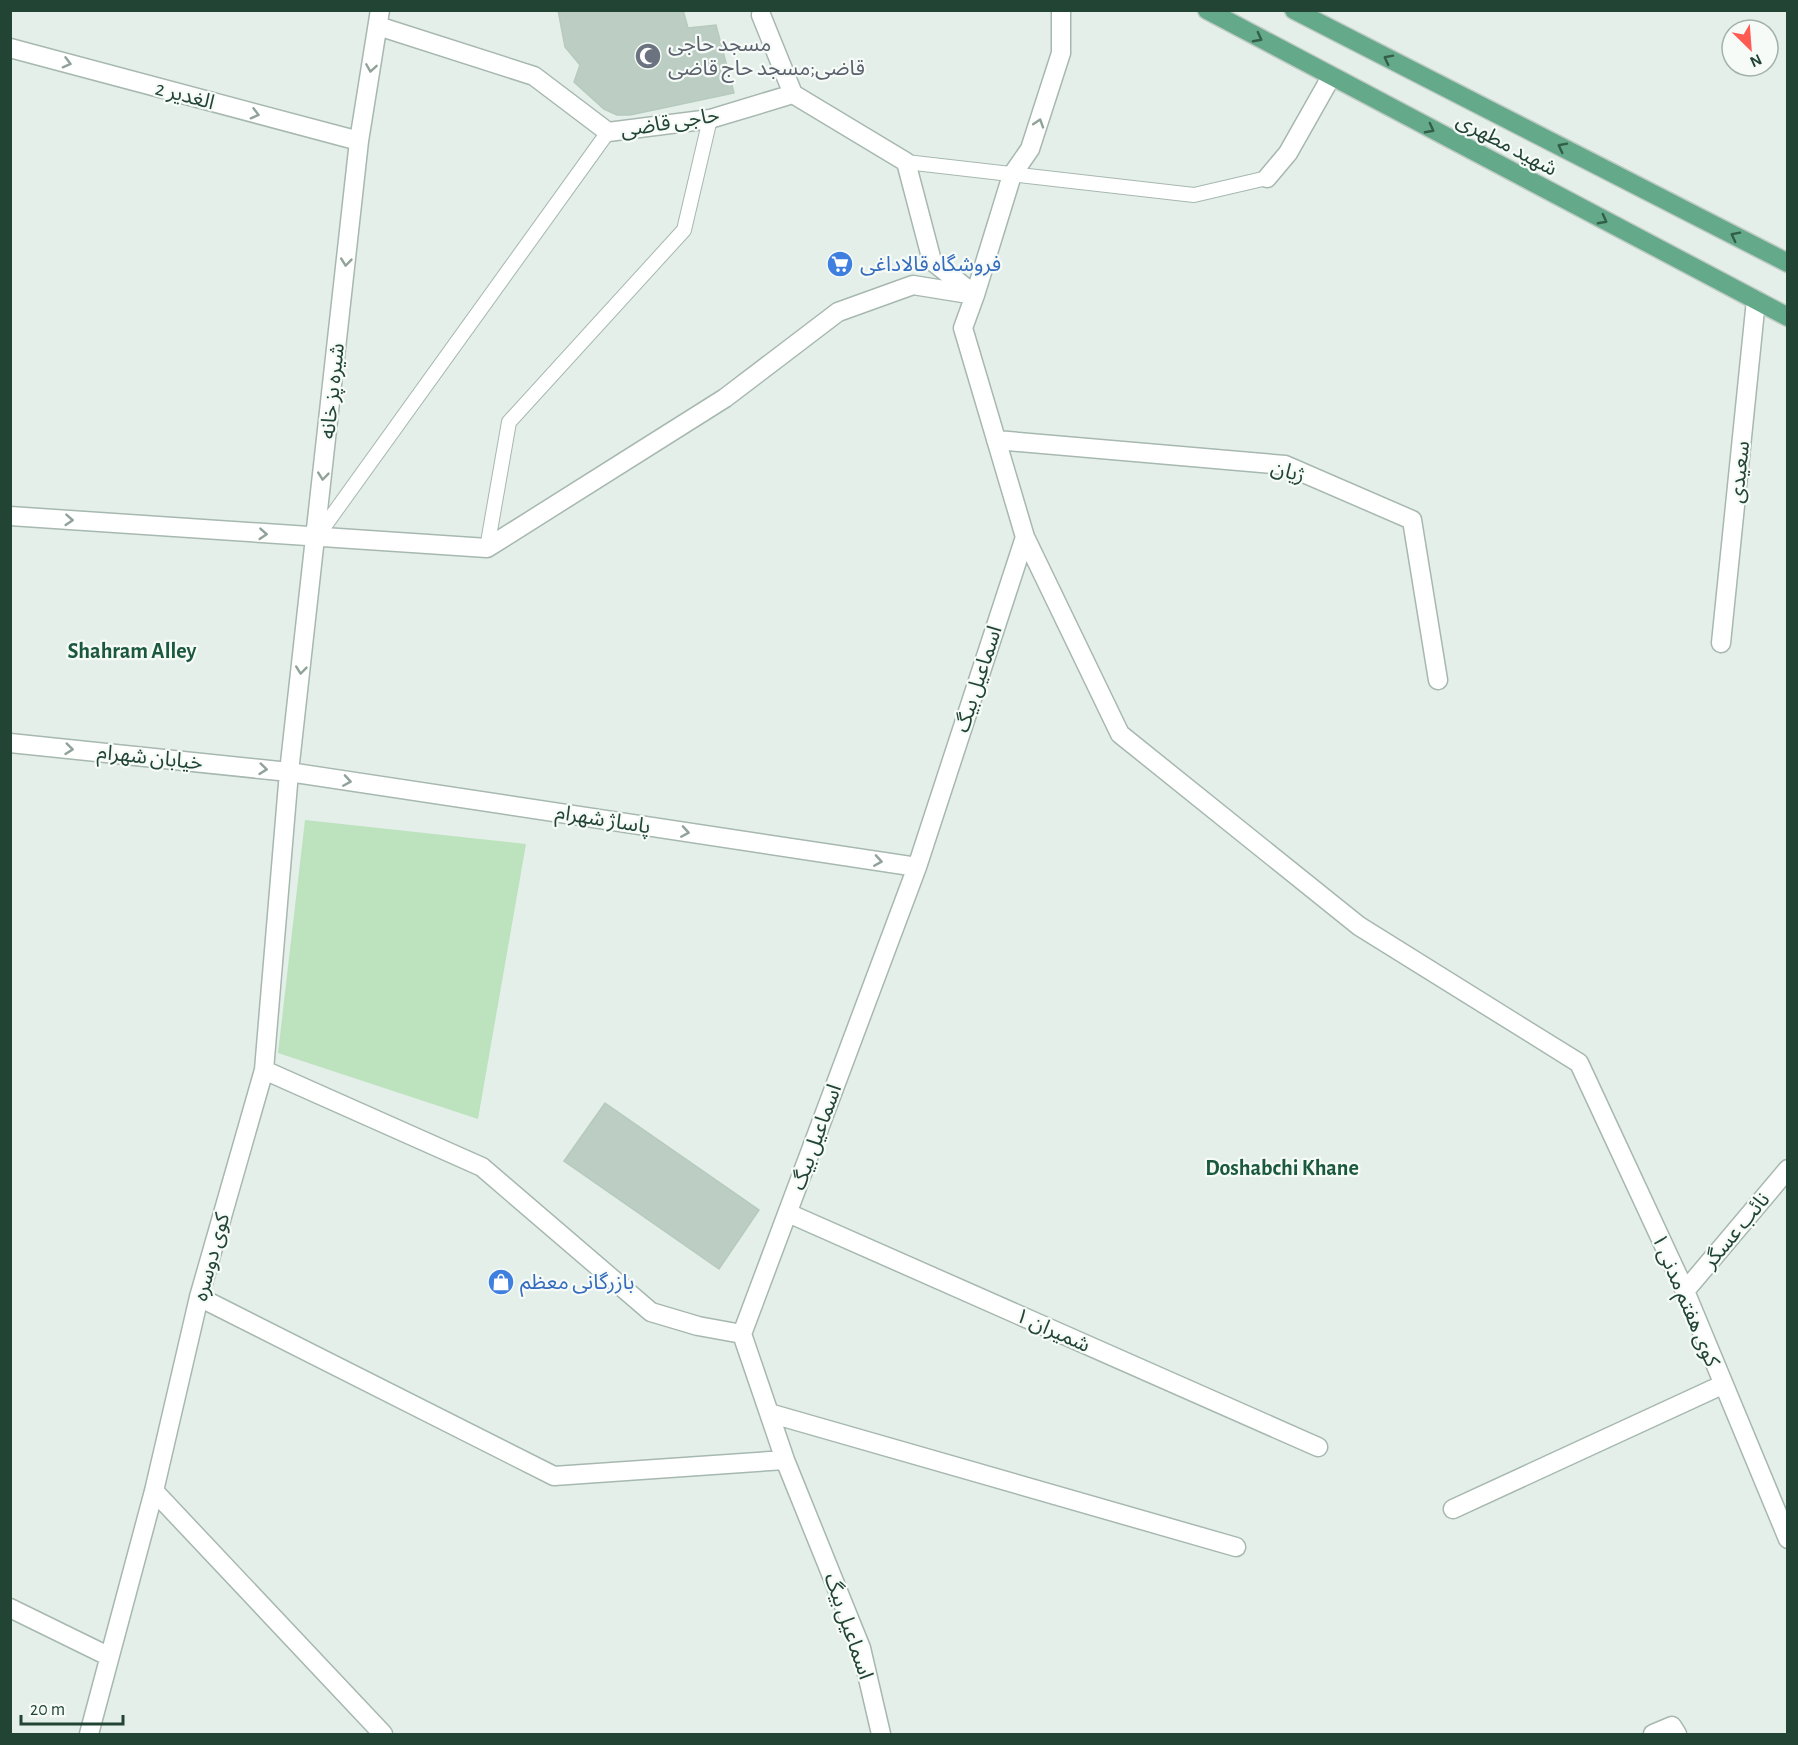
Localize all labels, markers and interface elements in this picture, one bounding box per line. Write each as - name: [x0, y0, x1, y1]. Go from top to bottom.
- north arrow: [1720, 18, 1780, 78]
- one-way arrow: [1252, 31, 1262, 42]
- place label: مسجد حاجی قاضی;مسجد حاج قاضی: [668, 34, 865, 83]
- mosque icon: مسجد حاجی قاضی;مسجد حاج قاضی: [633, 41, 663, 71]
- text: N: [1747, 51, 1764, 70]
- one-way arrow: [1383, 54, 1394, 66]
- one-way arrow: [62, 56, 72, 69]
- one-way arrow: [365, 64, 377, 73]
- street label: 2 الغدیر: [153, 78, 217, 114]
- street label: حاجی قاضی: [619, 104, 721, 142]
- one-way arrow: [250, 106, 260, 119]
- street label: شهید مطهری: [1453, 109, 1560, 181]
- one-way arrow: [1031, 118, 1044, 129]
- one-way arrow: [1424, 122, 1435, 133]
- one-way arrow: [1557, 143, 1568, 155]
- one-way arrow: [1597, 213, 1607, 224]
- one-way arrow: [1731, 232, 1742, 243]
- supermarket icon: فروشگاه قالاداغی: [825, 249, 855, 279]
- place label: فروشگاه قالاداغی: [860, 253, 1001, 276]
- one-way arrow: [340, 257, 353, 266]
- street label: شیره پز خانه: [317, 342, 350, 440]
- street label: سعیدی: [1726, 440, 1754, 504]
- street label: ژیان: [1268, 457, 1307, 487]
- one-way arrow: [317, 472, 329, 481]
- one-way arrow: [64, 514, 73, 527]
- one-way arrow: [259, 528, 268, 541]
- street label: اسماعیل بیگ: [950, 623, 1007, 735]
- district label: Shahram Alley: [68, 640, 197, 663]
- one-way arrow: [295, 666, 308, 675]
- one-way arrow: [64, 742, 73, 755]
- street label: خیابان شهرام: [96, 742, 204, 778]
- one-way arrow: [258, 762, 267, 775]
- one-way arrow: [343, 774, 352, 786]
- street label: پاساژ شهرام: [553, 802, 652, 842]
- one-way arrow: [681, 825, 690, 837]
- one-way arrow: [874, 854, 883, 866]
- street label: اسماعیل بیگ: [787, 1081, 846, 1193]
- district label: Doshabchi Khane: [1205, 1157, 1359, 1179]
- street label: نائب عسگر: [1698, 1188, 1775, 1273]
- street label: کوی دوسره: [190, 1211, 234, 1303]
- street label: کوی هفتم مدنی ۱: [1644, 1231, 1723, 1372]
- shop icon: بازرگانی معظم: [486, 1267, 516, 1297]
- place label: بازرگانی معظم: [520, 1271, 634, 1297]
- street label: شمیران ۱: [1012, 1305, 1093, 1357]
- street label: اسماعیل بیگ: [820, 1570, 877, 1682]
- scale bar: [21, 1688, 123, 1726]
- text: 20 m: [30, 1701, 65, 1719]

